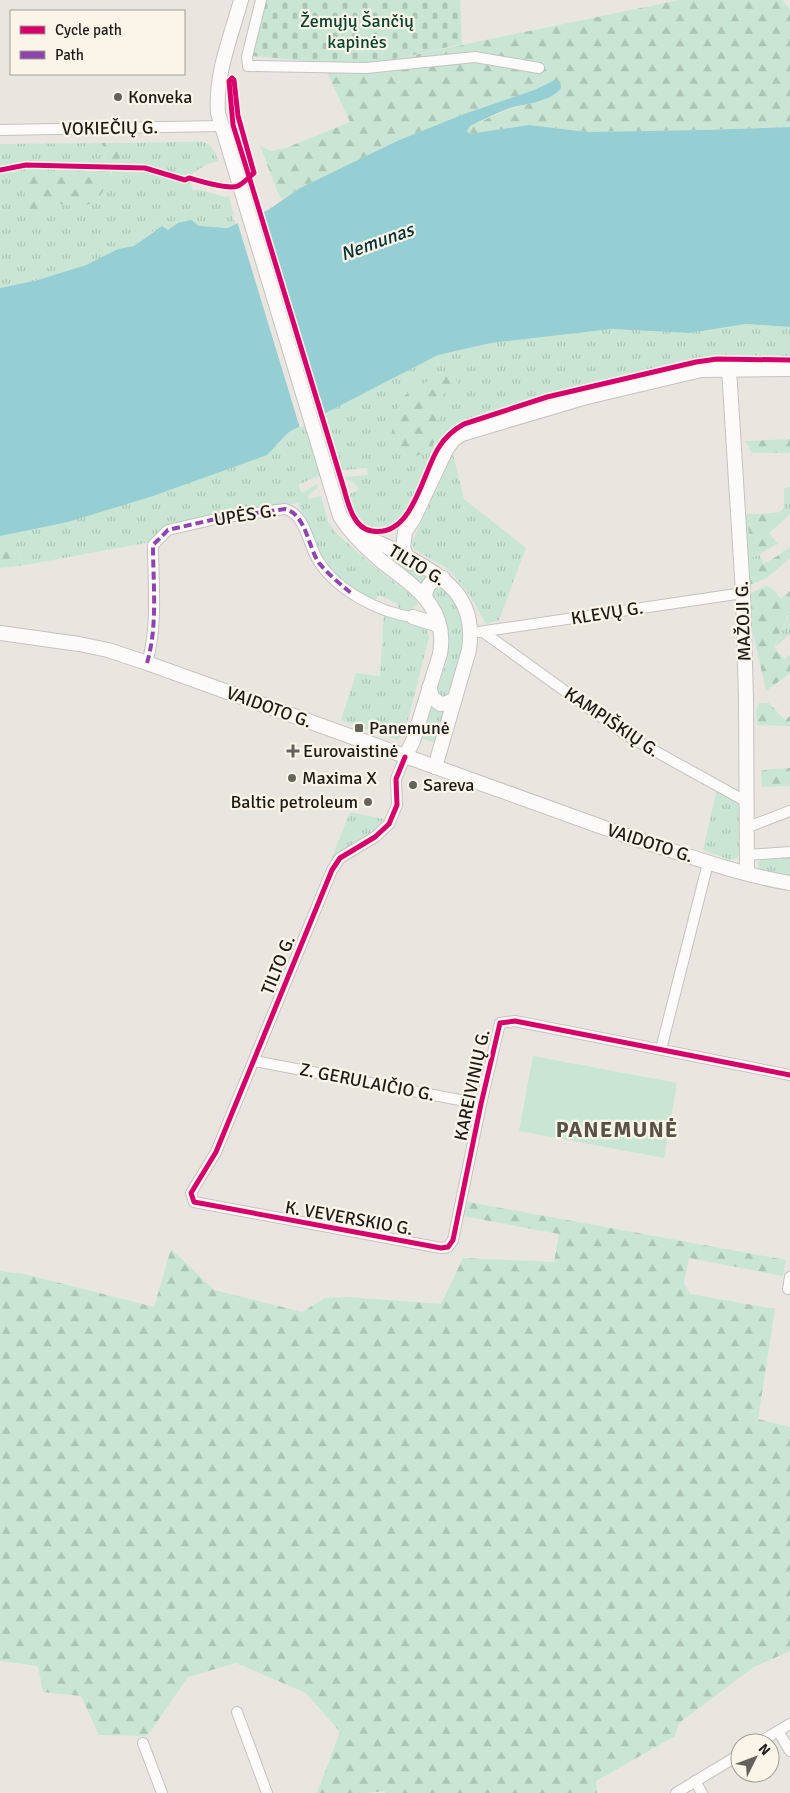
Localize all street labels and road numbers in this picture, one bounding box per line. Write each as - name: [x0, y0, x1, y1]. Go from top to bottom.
- street label: VOKIEČIŲ G.: [62, 116, 158, 140]
- street label: UPĖS G.: [212, 499, 278, 531]
- street label: TILTO G.: [385, 540, 449, 590]
- street label: MAŽOJI G.: [731, 580, 755, 662]
- street label: KLEVŲ G.: [569, 596, 645, 630]
- street label: VAIDOTO G.: [223, 681, 315, 733]
- street label: KAMPIŠKIŲ G.: [560, 682, 664, 762]
- street label: VAIDOTO G.: [604, 819, 696, 867]
- street label: TILTO G.: [256, 932, 300, 998]
- street label: KAREIVINIŲ G.: [449, 1027, 495, 1143]
- street label: Z. GERULAIČIO G.: [298, 1058, 436, 1106]
- street label: K. VEVERSKIO G.: [283, 1196, 415, 1240]

